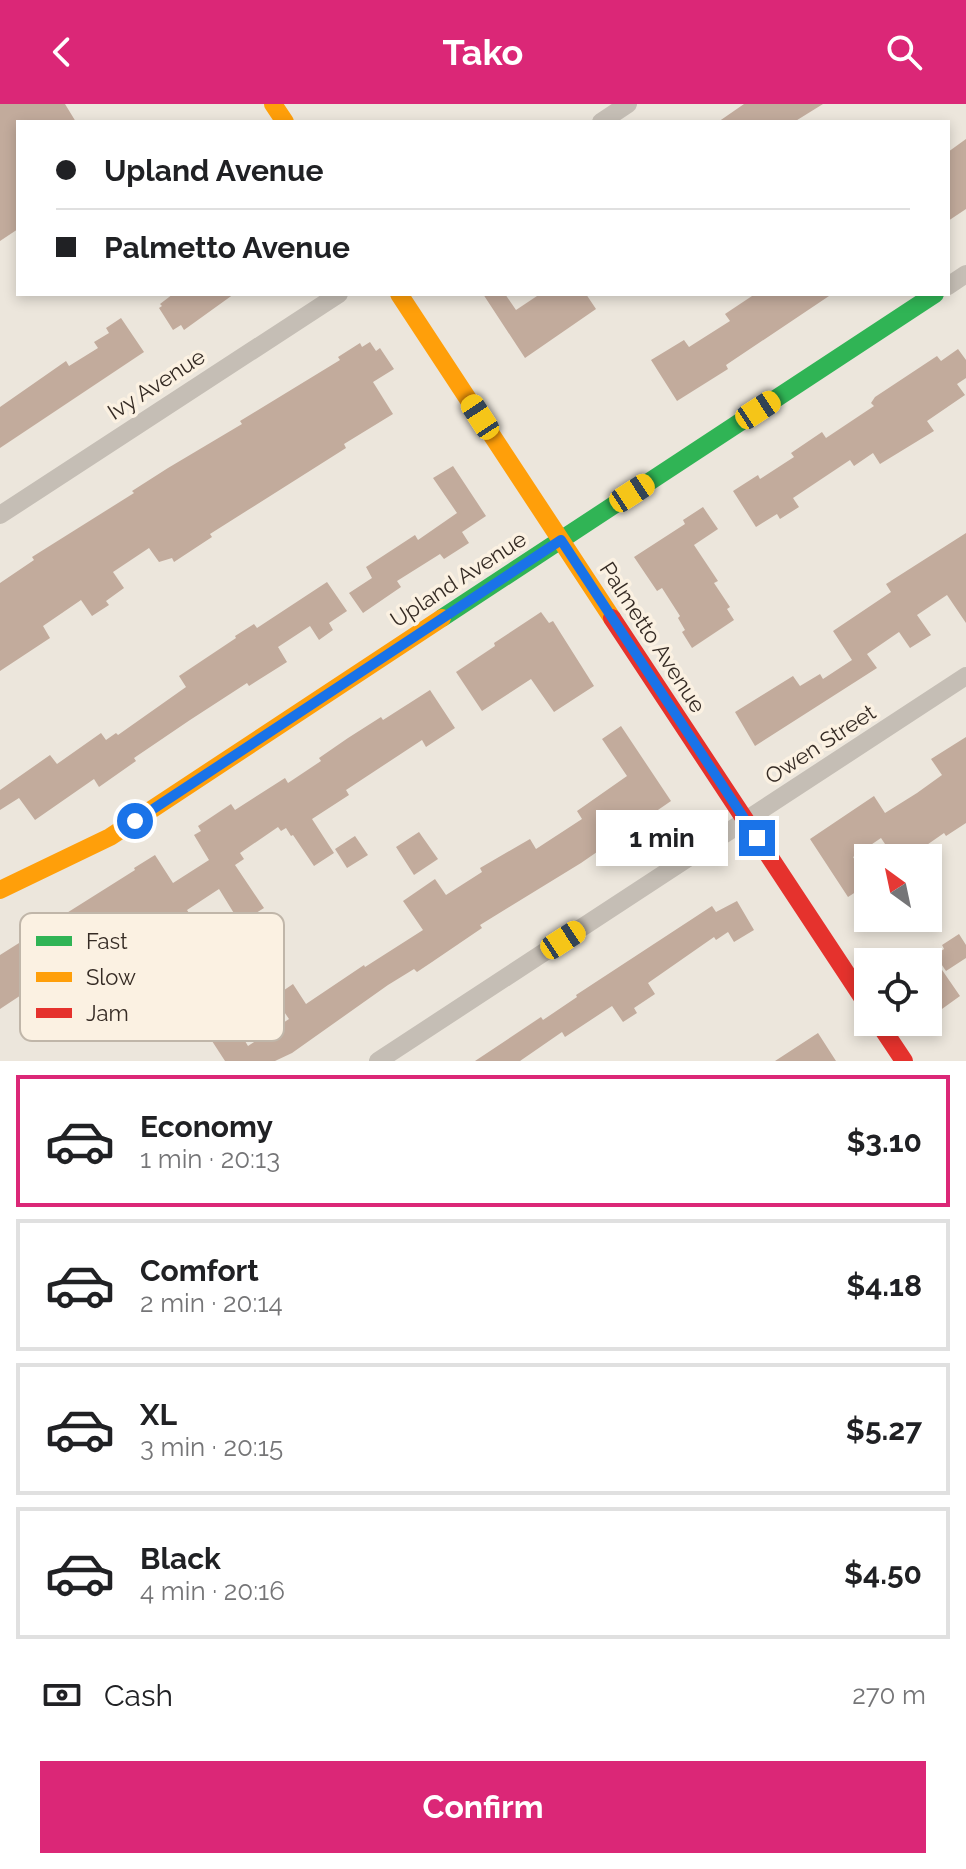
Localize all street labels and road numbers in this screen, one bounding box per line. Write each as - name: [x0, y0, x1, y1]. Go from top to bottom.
- street label: Ivy Avenue: [103, 343, 210, 425]
- street label: Upland Avenue: [385, 525, 531, 633]
- street label: Palmetto Avenue: [595, 557, 711, 717]
- street label: Owen Street: [760, 698, 881, 789]

